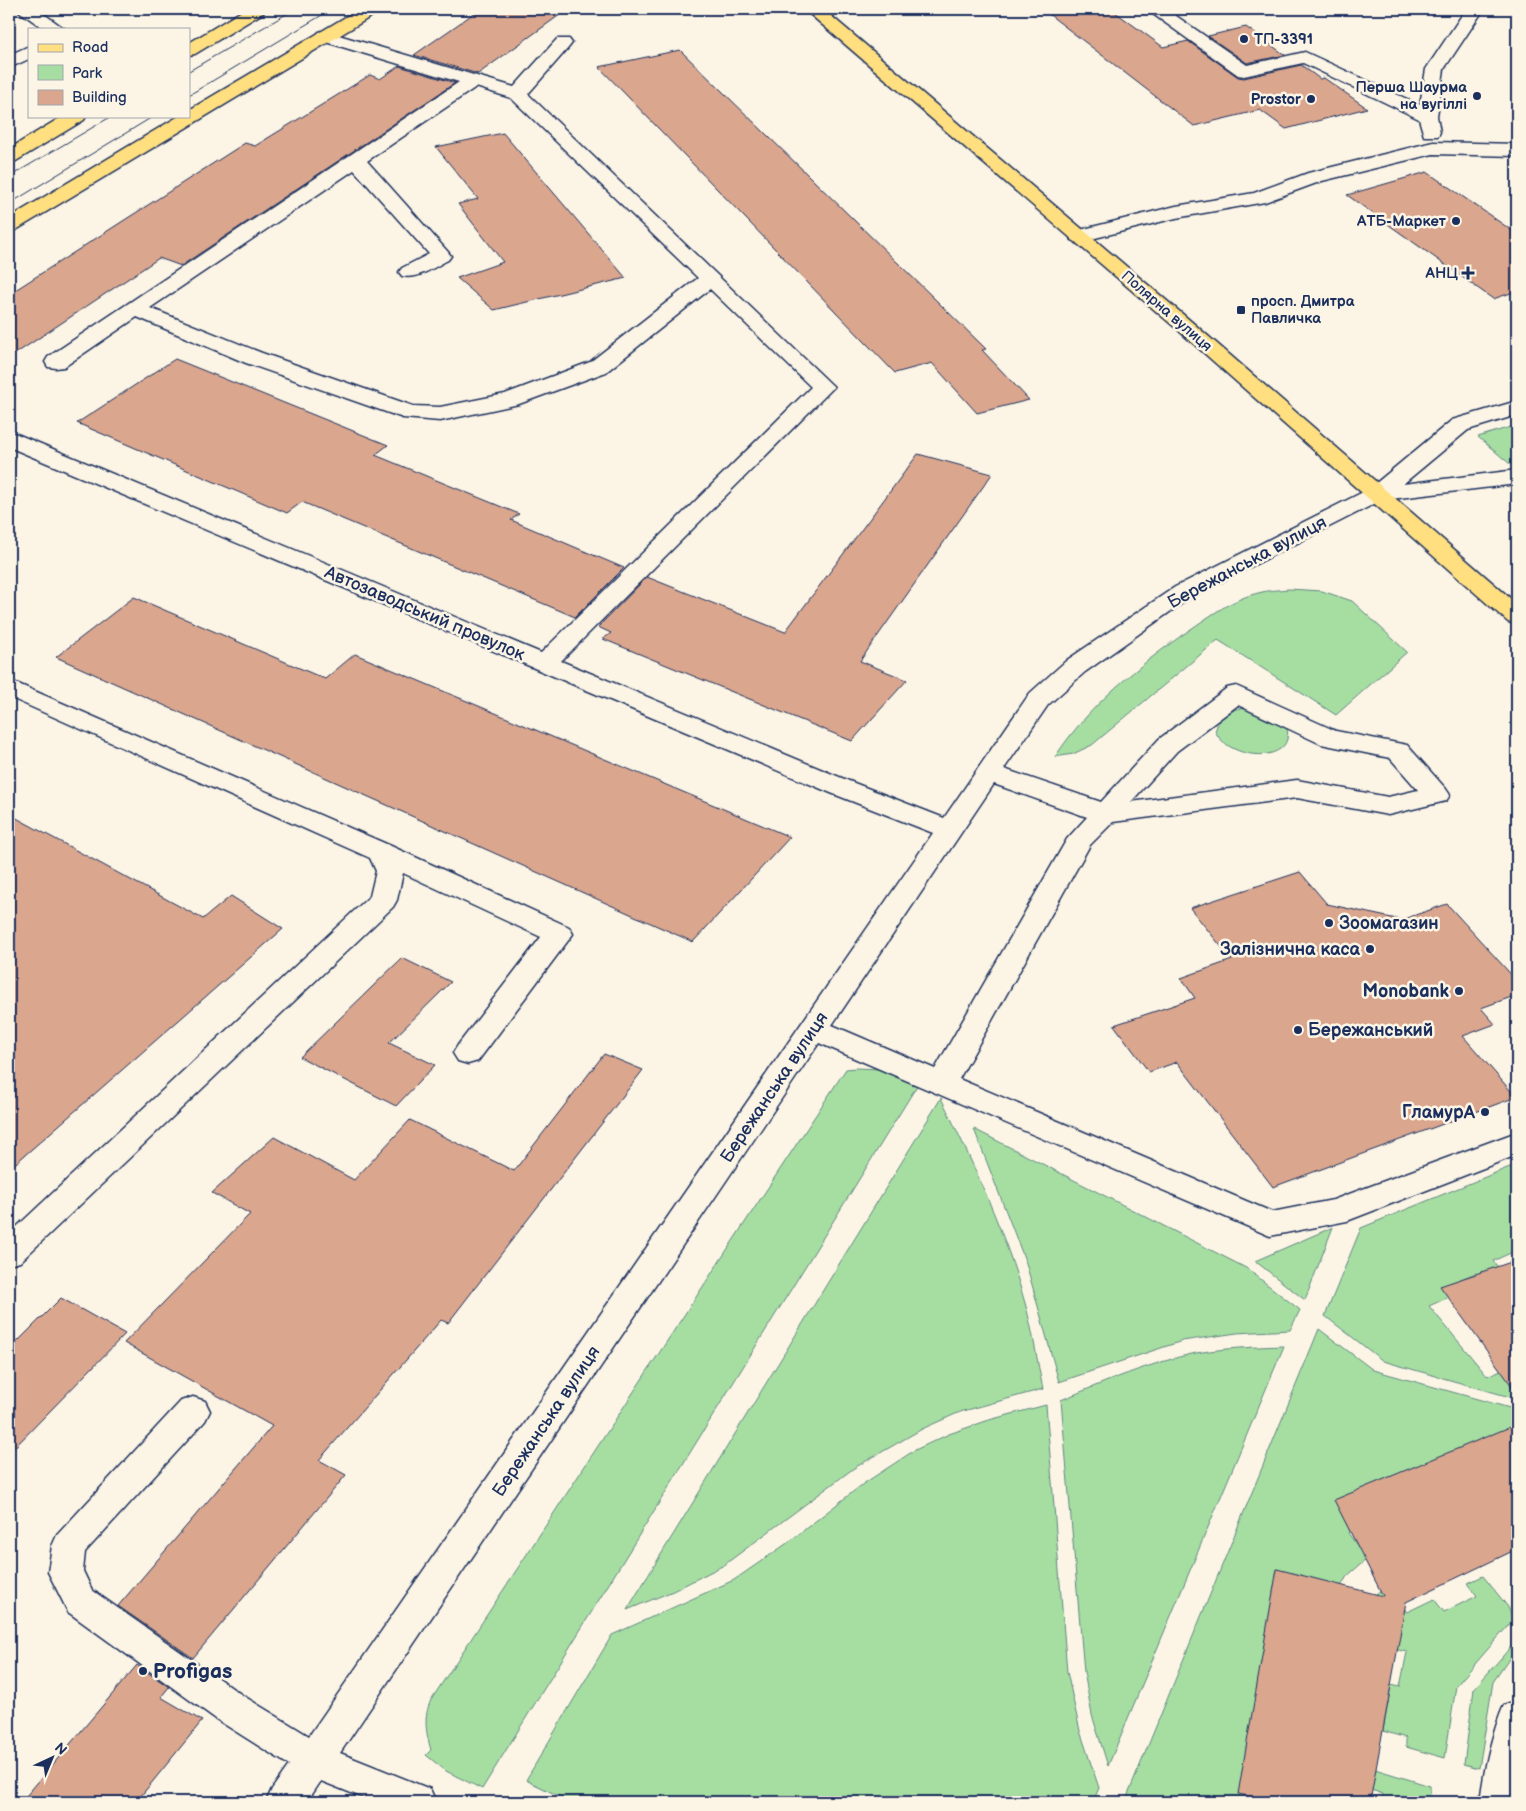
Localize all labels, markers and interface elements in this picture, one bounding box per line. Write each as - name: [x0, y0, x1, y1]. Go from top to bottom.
- legend: [28, 28, 190, 118]
- place label: ТП-3391: [1254, 30, 1313, 49]
- marker: ТП-3391: [1238, 33, 1250, 45]
- text: Road: [72, 38, 108, 57]
- text: Park: [72, 64, 103, 83]
- place label: Перша Шаурма на вугіллі: [1355, 78, 1467, 114]
- text: Building: [72, 88, 127, 107]
- place label: Prostor: [1251, 90, 1302, 109]
- marker: Перша Шаурма на вугіллі: [1471, 90, 1483, 102]
- marker: Prostor: [1305, 93, 1317, 105]
- place label: АТБ-Маркет: [1356, 212, 1447, 231]
- marker: АТБ-Маркет: [1450, 215, 1462, 227]
- place label: АНЦ: [1425, 264, 1458, 283]
- street label: Полярна вулиця: [1117, 267, 1216, 356]
- marker: АНЦ: [1462, 267, 1474, 279]
- place label: просп. Дмитра Павличка: [1251, 292, 1355, 328]
- marker: просп. Дмитра Павличка: [1235, 304, 1247, 316]
- street label: Бережанська вулиця: [1164, 512, 1330, 613]
- street label: Автозаводський провулок: [321, 561, 528, 665]
- place label: Зоомагазин: [1339, 913, 1439, 934]
- marker: Зоомагазин: [1323, 917, 1335, 929]
- place label: Залізнична каса: [1220, 939, 1361, 960]
- marker: Залізнична каса: [1364, 943, 1376, 955]
- place label: Monobank: [1363, 981, 1450, 1002]
- marker: Monobank: [1453, 985, 1465, 997]
- street label: Бережанська вулиця: [716, 1008, 833, 1166]
- place label: Бережанський: [1308, 1020, 1433, 1041]
- marker: Бережанський: [1292, 1024, 1304, 1036]
- place label: ГламурА: [1402, 1102, 1476, 1123]
- marker: ГламурА: [1479, 1106, 1491, 1118]
- street label: Бережанська вулиця: [488, 1342, 605, 1500]
- place label: Profigas: [153, 1659, 232, 1684]
- marker: Profigas: [137, 1665, 149, 1677]
- north arrow: [28, 1734, 78, 1784]
- text: N: [51, 1739, 70, 1759]

